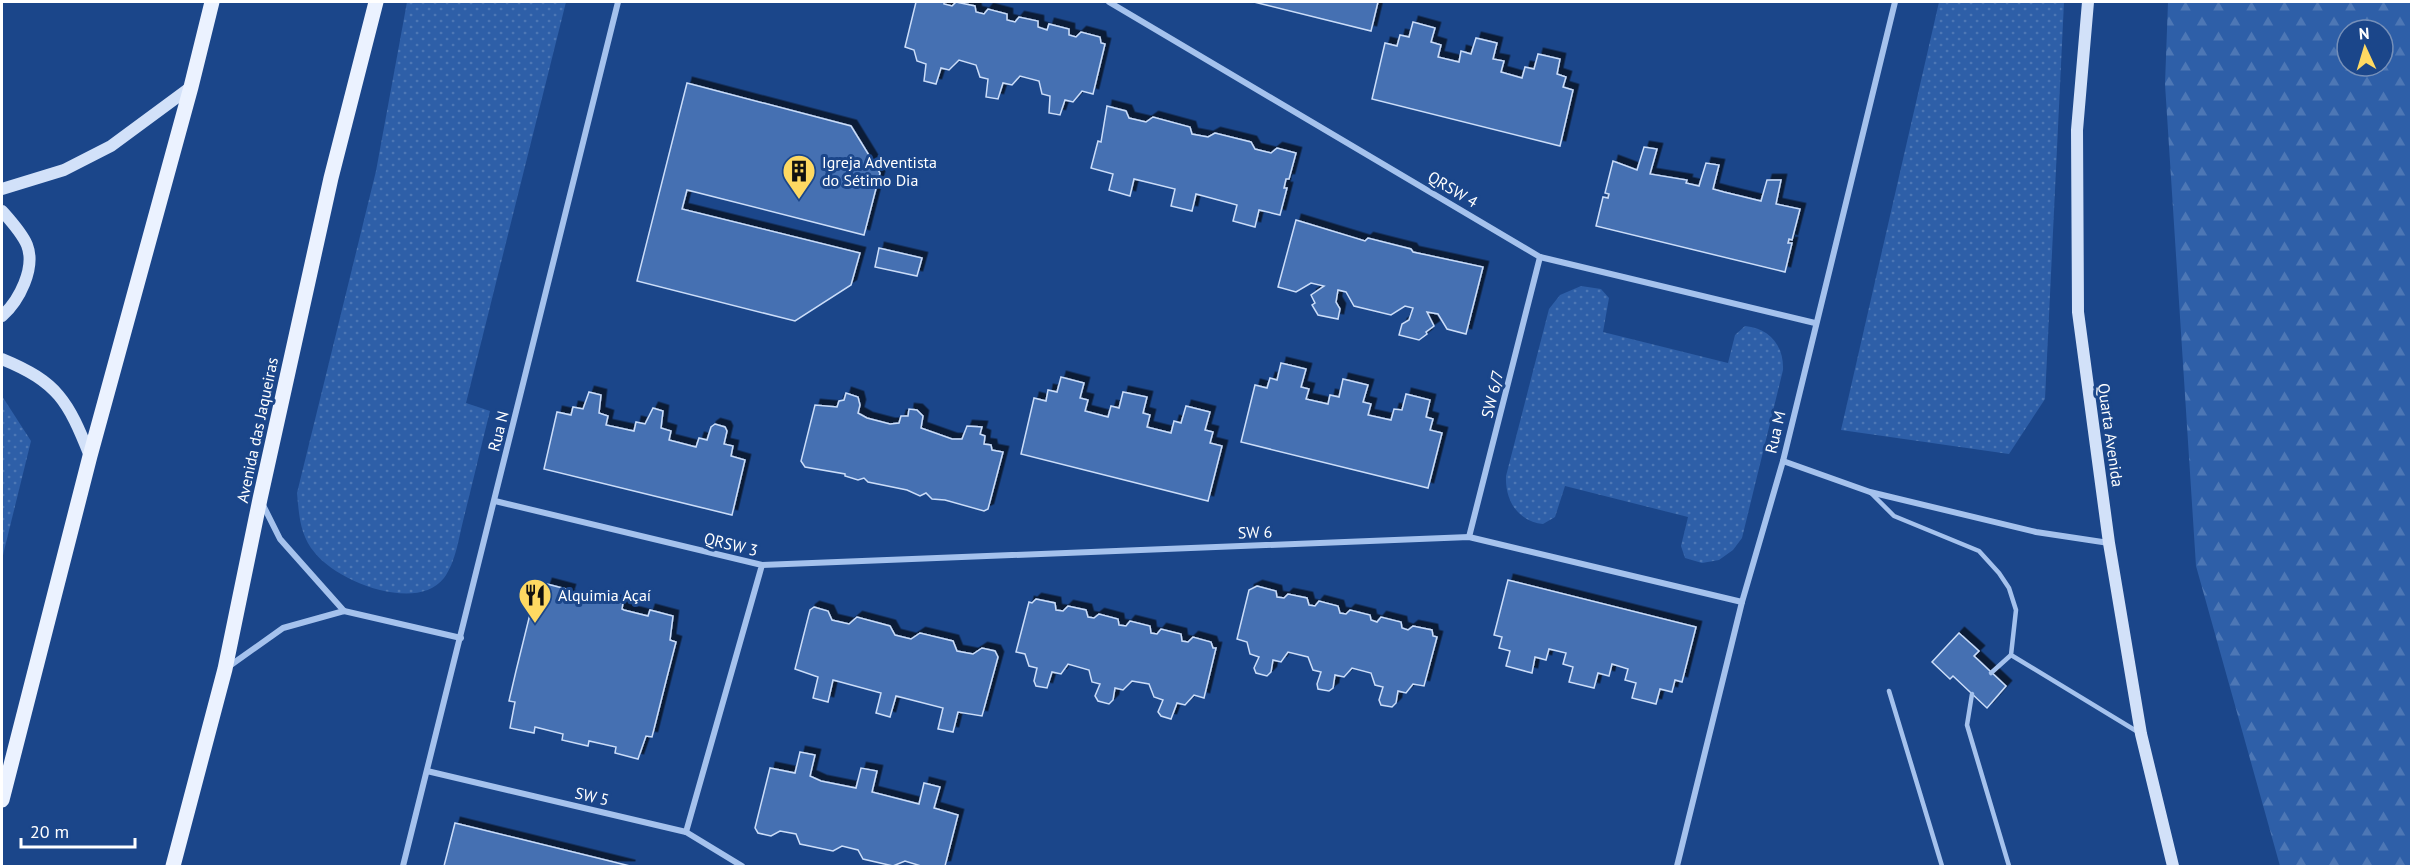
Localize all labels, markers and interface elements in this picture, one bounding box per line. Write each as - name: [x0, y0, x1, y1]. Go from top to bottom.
- north arrow: [2335, 18, 2395, 78]
- text: N: [2358, 23, 2370, 43]
- place label: Igreja Adventista do Sétimo Dia: [822, 152, 937, 190]
- building icon: Igreja Adventista do Sétimo Dia: [781, 153, 817, 200]
- street label: QRSW 4: [1424, 166, 1482, 212]
- street label: Avenida das Jaqueiras: [232, 355, 282, 505]
- street label: SW 6/7: [1476, 368, 1508, 420]
- street label: Quarta Avenida: [2094, 382, 2128, 488]
- street label: Rua N: [483, 409, 513, 453]
- street label: Rua M: [1760, 409, 1790, 455]
- street label: SW 6: [1237, 521, 1273, 543]
- street label: QRSW 3: [702, 528, 760, 560]
- restaurant icon: Alquimia Açaí: [517, 577, 553, 624]
- place label: Alquimia Açaí: [558, 585, 651, 605]
- street label: SW 5: [573, 782, 611, 810]
- scale bar: [21, 811, 135, 849]
- text: 20 m: [30, 820, 69, 843]

